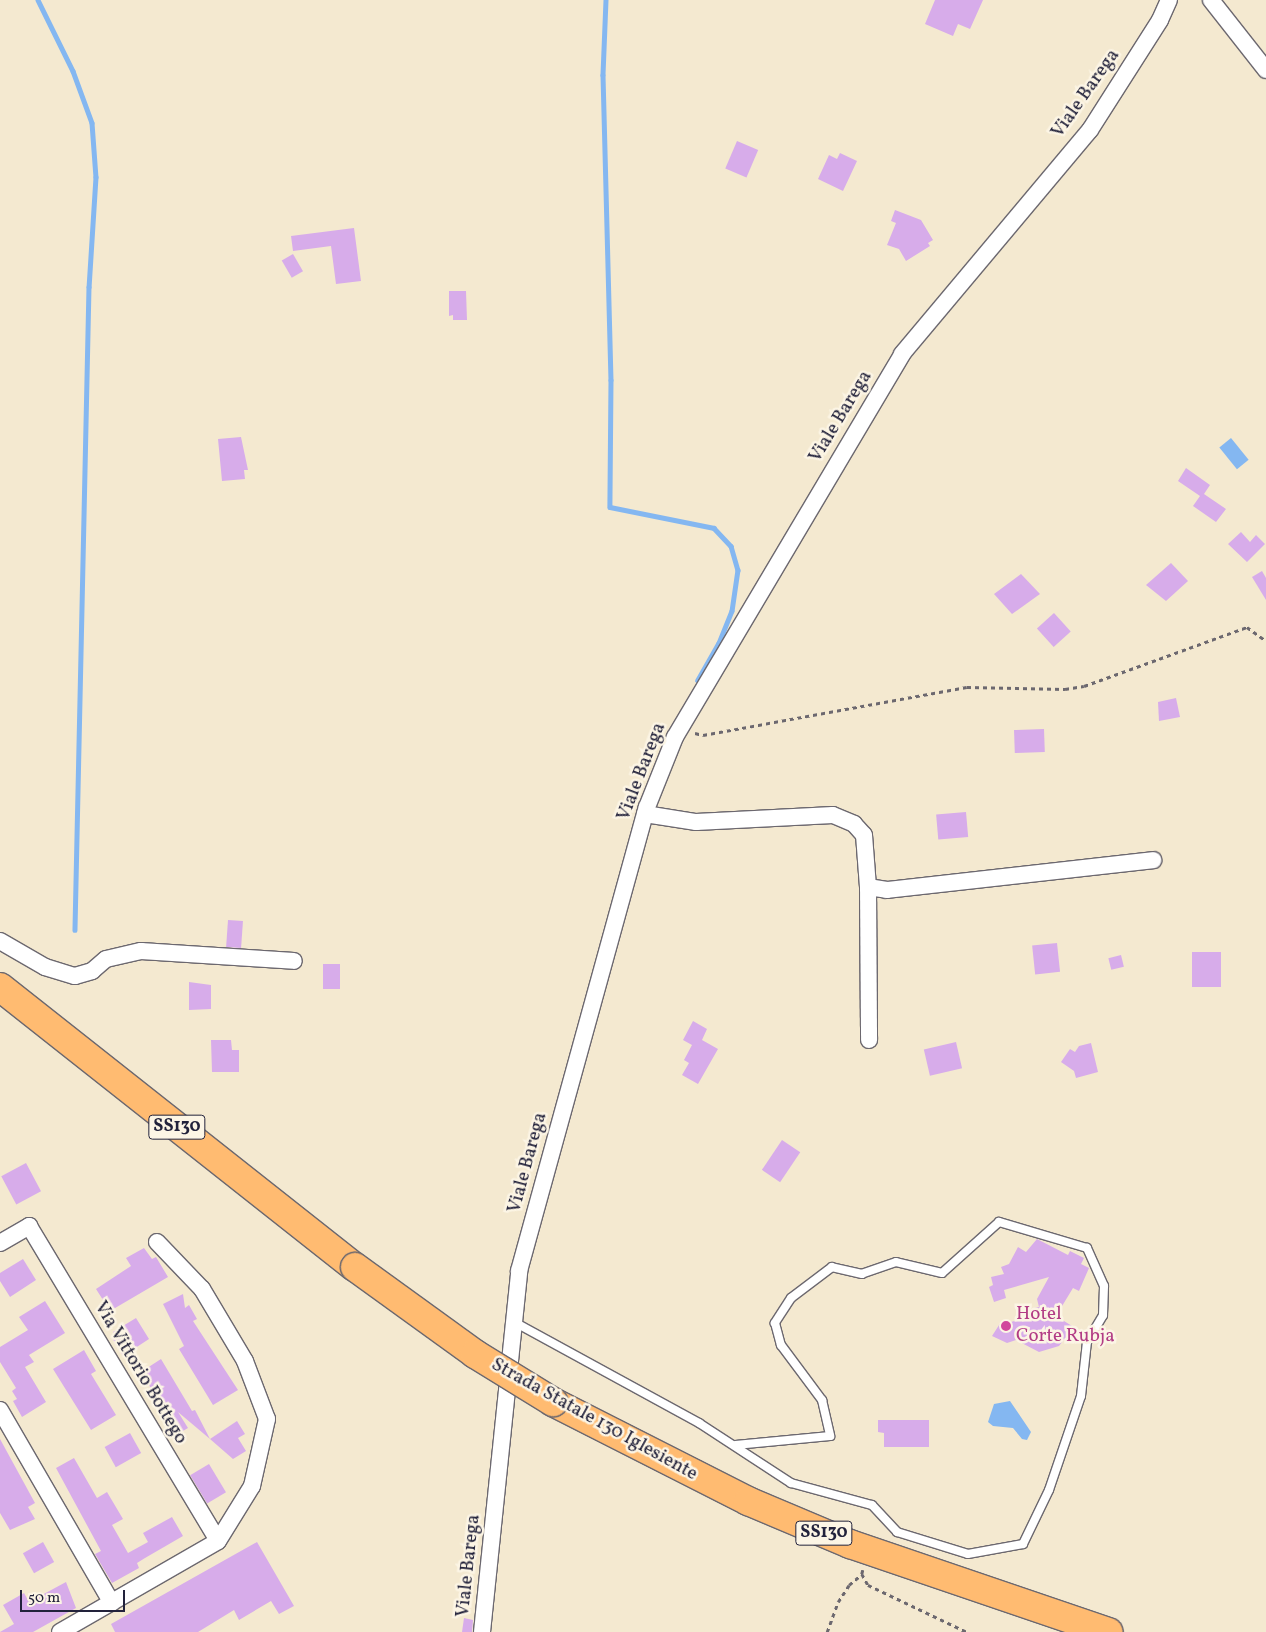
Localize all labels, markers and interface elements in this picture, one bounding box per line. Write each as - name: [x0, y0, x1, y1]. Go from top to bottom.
- street label: Viale Barega: [1047, 45, 1125, 143]
- street label: Viale Barega: [805, 367, 877, 467]
- street label: Viale Barega: [613, 720, 671, 824]
- street label: Viale Barega: [504, 1110, 552, 1216]
- road number: SS130: [148, 1112, 206, 1142]
- street label: Via Vittorio Bottego: [88, 1297, 192, 1449]
- place label: Hotel Corte Rubja: [1016, 1304, 1115, 1348]
- marker: Hotel Corte Rubja: [1000, 1320, 1012, 1332]
- street label: Strada Statale 130 Iglesiente: [487, 1354, 701, 1486]
- street label: Viale Barega: [452, 1513, 486, 1619]
- road number: SS130: [795, 1518, 853, 1549]
- scale bar: [22, 1580, 128, 1612]
- text: 50 m: [28, 1588, 60, 1609]

